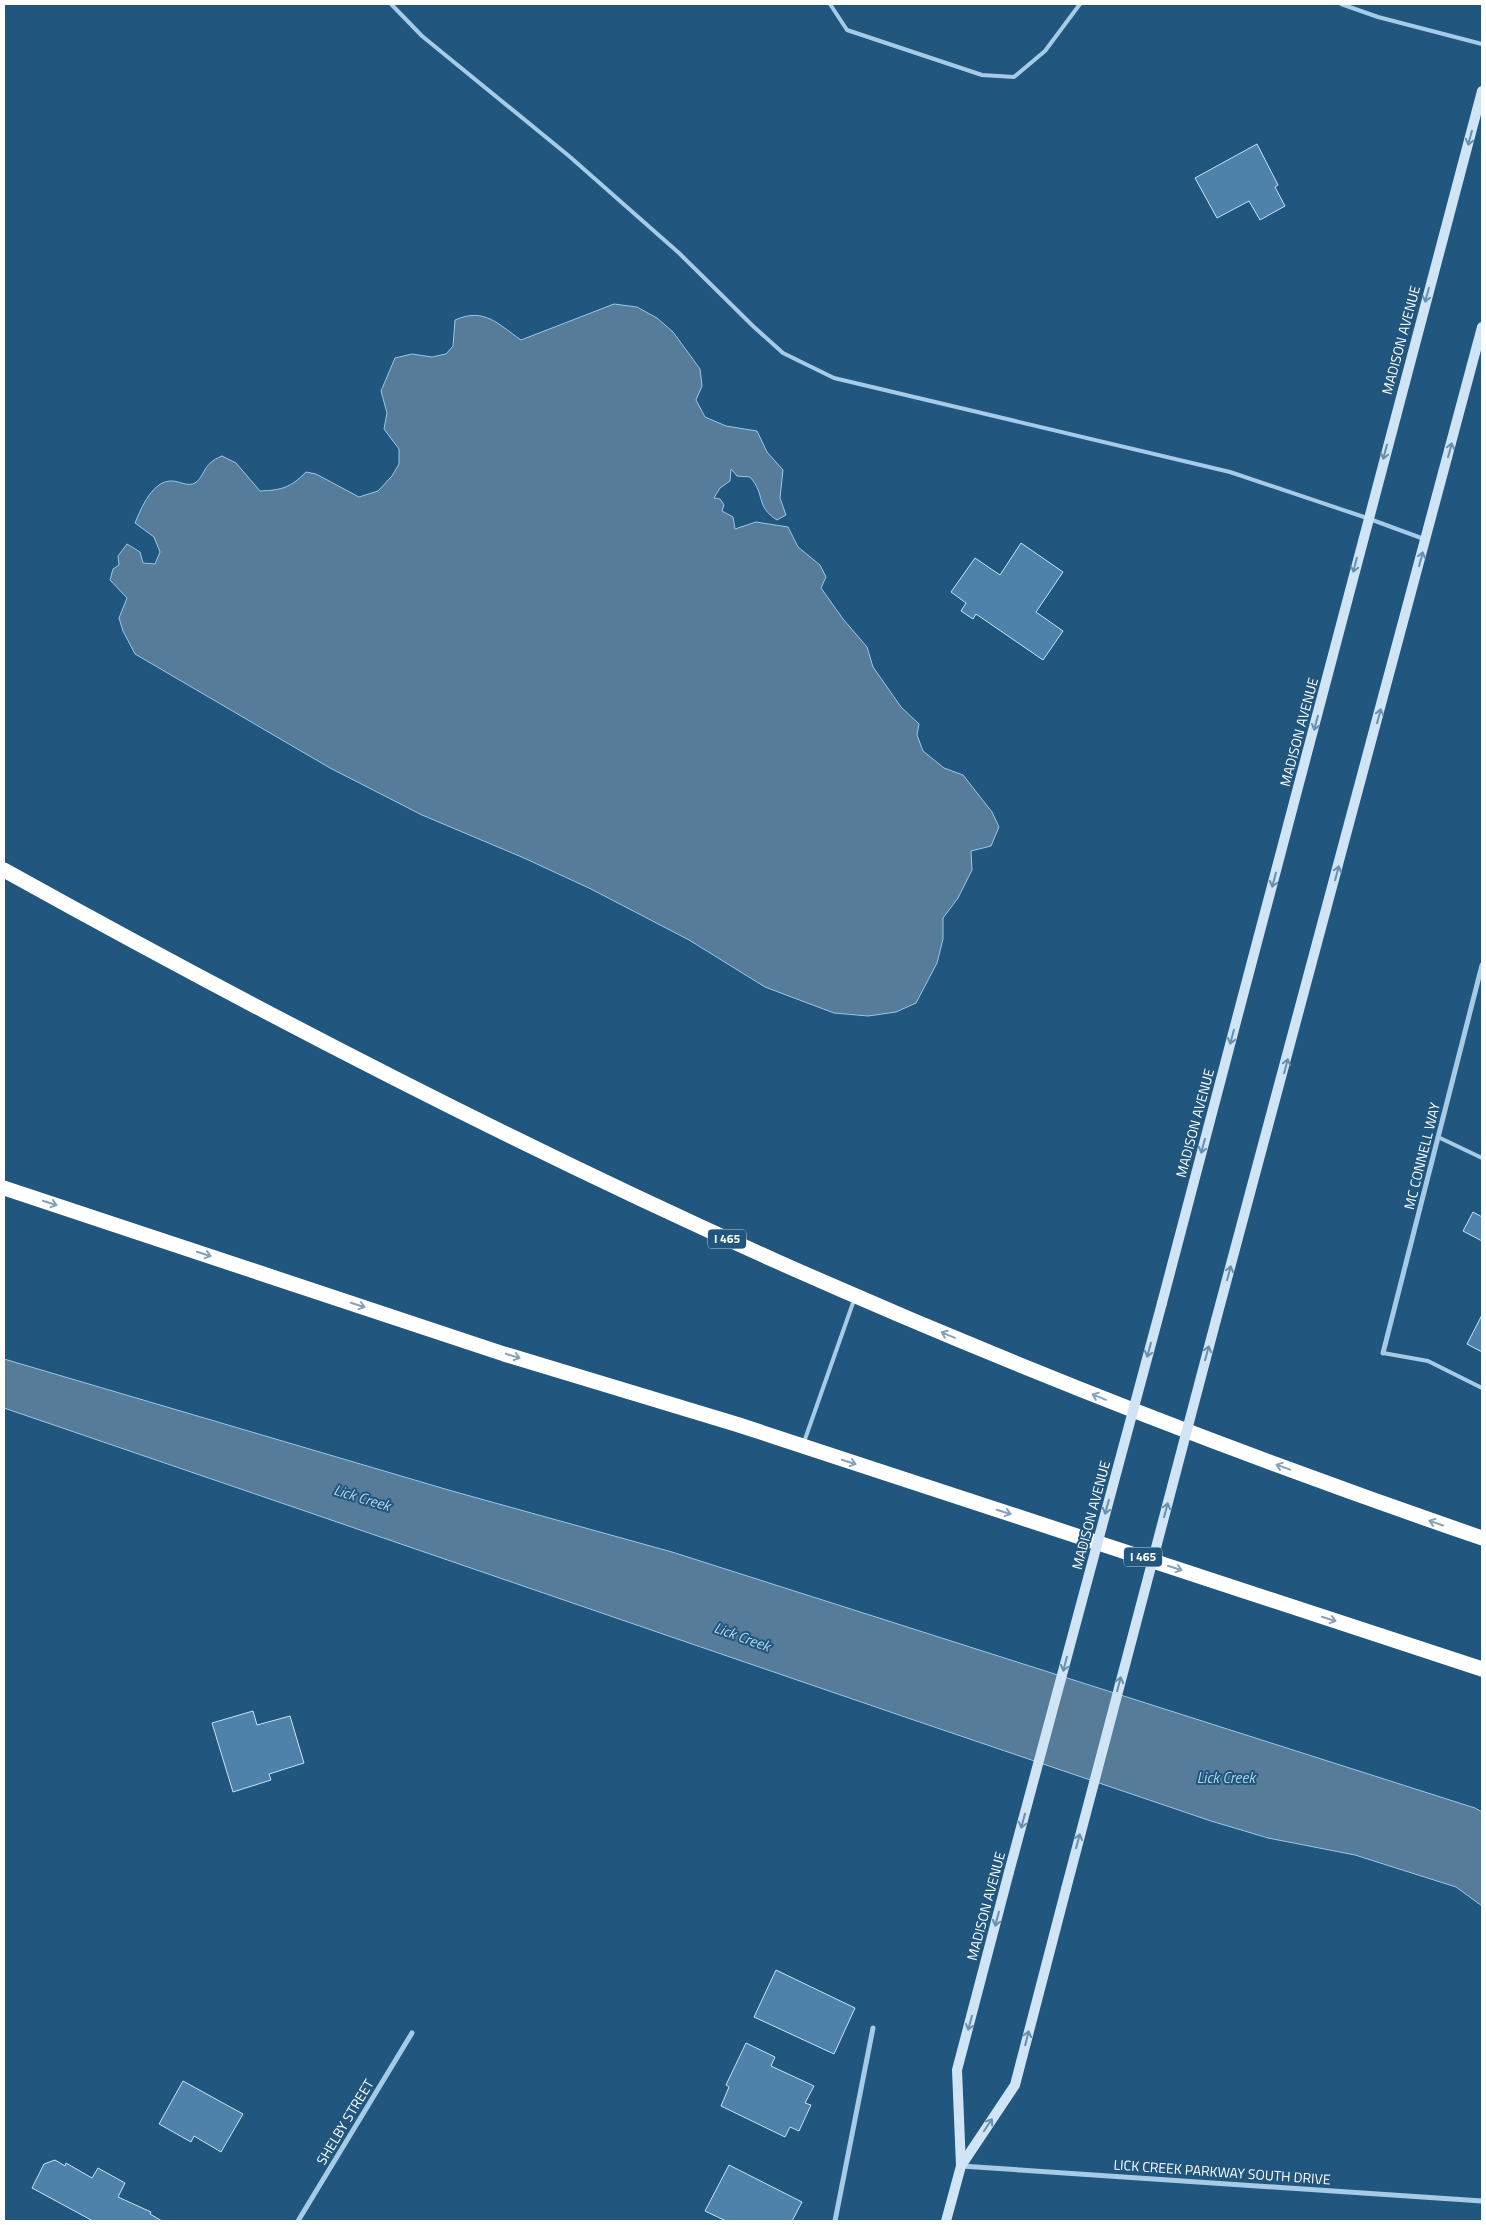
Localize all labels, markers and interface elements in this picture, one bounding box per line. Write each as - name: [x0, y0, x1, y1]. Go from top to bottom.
- one-way arrow: [1464, 129, 1474, 145]
- street label: MADISON AVENUE: [1376, 283, 1425, 397]
- one-way arrow: [1422, 286, 1432, 302]
- one-way arrow: [1380, 443, 1389, 459]
- one-way arrow: [1445, 443, 1455, 459]
- one-way arrow: [1416, 551, 1426, 567]
- one-way arrow: [1350, 557, 1360, 573]
- street label: MADISON AVENUE: [1274, 675, 1323, 789]
- one-way arrow: [1375, 708, 1384, 724]
- one-way arrow: [1311, 714, 1320, 730]
- one-way arrow: [1333, 865, 1342, 881]
- one-way arrow: [1269, 871, 1278, 887]
- one-way arrow: [1227, 1028, 1237, 1044]
- one-way arrow: [1281, 1058, 1291, 1074]
- street label: MADISON AVENUE: [1170, 1066, 1219, 1180]
- street label: MC CONNELL WAY: [1398, 1100, 1445, 1212]
- one-way arrow: [1198, 1138, 1208, 1154]
- one-way arrow: [42, 1199, 57, 1208]
- road number: I 465: [708, 1230, 746, 1248]
- one-way arrow: [196, 1250, 212, 1259]
- one-way arrow: [1225, 1266, 1234, 1282]
- one-way arrow: [350, 1301, 366, 1311]
- one-way arrow: [941, 1330, 956, 1339]
- one-way arrow: [1144, 1342, 1154, 1358]
- one-way arrow: [1203, 1346, 1213, 1362]
- one-way arrow: [504, 1352, 520, 1362]
- one-way arrow: [1092, 1392, 1107, 1401]
- one-way arrow: [841, 1457, 857, 1467]
- street label: MADISON AVENUE: [1066, 1458, 1115, 1572]
- one-way arrow: [1276, 1462, 1292, 1471]
- water label: Lick Creek: [331, 1478, 396, 1518]
- one-way arrow: [1102, 1499, 1111, 1515]
- one-way arrow: [1161, 1503, 1171, 1519]
- one-way arrow: [995, 1508, 1011, 1517]
- one-way arrow: [1428, 1517, 1444, 1527]
- road number: I 465: [1124, 1548, 1162, 1566]
- one-way arrow: [1166, 1564, 1182, 1573]
- one-way arrow: [1321, 1614, 1337, 1624]
- water label: Lick Creek: [711, 1616, 776, 1658]
- one-way arrow: [1060, 1655, 1069, 1671]
- one-way arrow: [1115, 1677, 1125, 1693]
- water label: Lick Creek: [1197, 1766, 1257, 1789]
- one-way arrow: [1018, 1812, 1027, 1828]
- one-way arrow: [1074, 1834, 1083, 1850]
- street label: MADISON AVENUE: [961, 1849, 1010, 1963]
- one-way arrow: [992, 1910, 1001, 1926]
- one-way arrow: [965, 2014, 974, 2030]
- one-way arrow: [1023, 2030, 1032, 2046]
- street label: SHELBY STREET: [311, 2074, 379, 2169]
- one-way arrow: [983, 2118, 993, 2132]
- street label: LICK CREEK PARKWAY SOUTH DRIVE: [1113, 2153, 1331, 2190]

